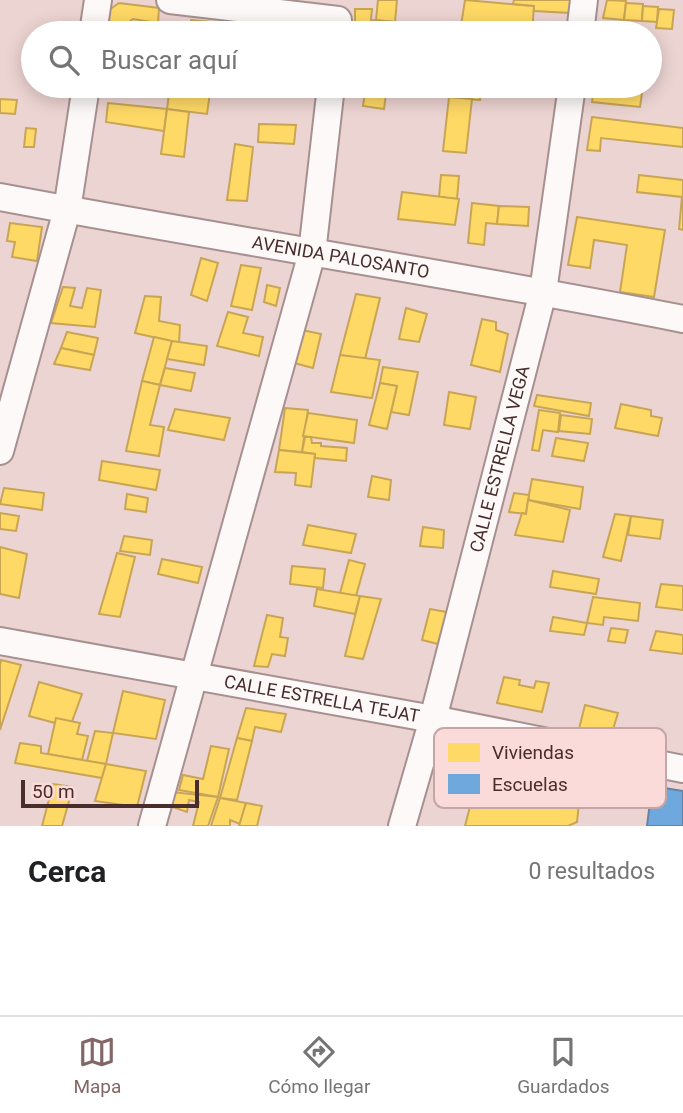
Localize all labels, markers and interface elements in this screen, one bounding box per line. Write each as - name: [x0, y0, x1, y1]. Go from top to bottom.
- search box: [21, 21, 662, 98]
- icon: search: [45, 41, 83, 79]
- text: Buscar aquí: [101, 45, 238, 75]
- street label: AVENIDA PALOSANTO: [250, 231, 431, 282]
- street label: CALLE ESTRELLA VEGA: [465, 363, 534, 554]
- street label: CALLE ESTRELLA TEJAT: [223, 671, 422, 726]
- legend: [434, 728, 666, 808]
- text: Viviendas: [492, 741, 574, 764]
- text: Escuelas: [492, 773, 568, 796]
- scale bar: [21, 777, 200, 809]
- text: 50 m: [32, 780, 75, 803]
- text: Cerca: [28, 854, 106, 889]
- text: 0 resultados: [528, 858, 655, 885]
- tab: Mapa: [73, 1033, 121, 1098]
- tab: Cómo llegar: [268, 1033, 370, 1098]
- tab: Guardados: [517, 1033, 610, 1098]

